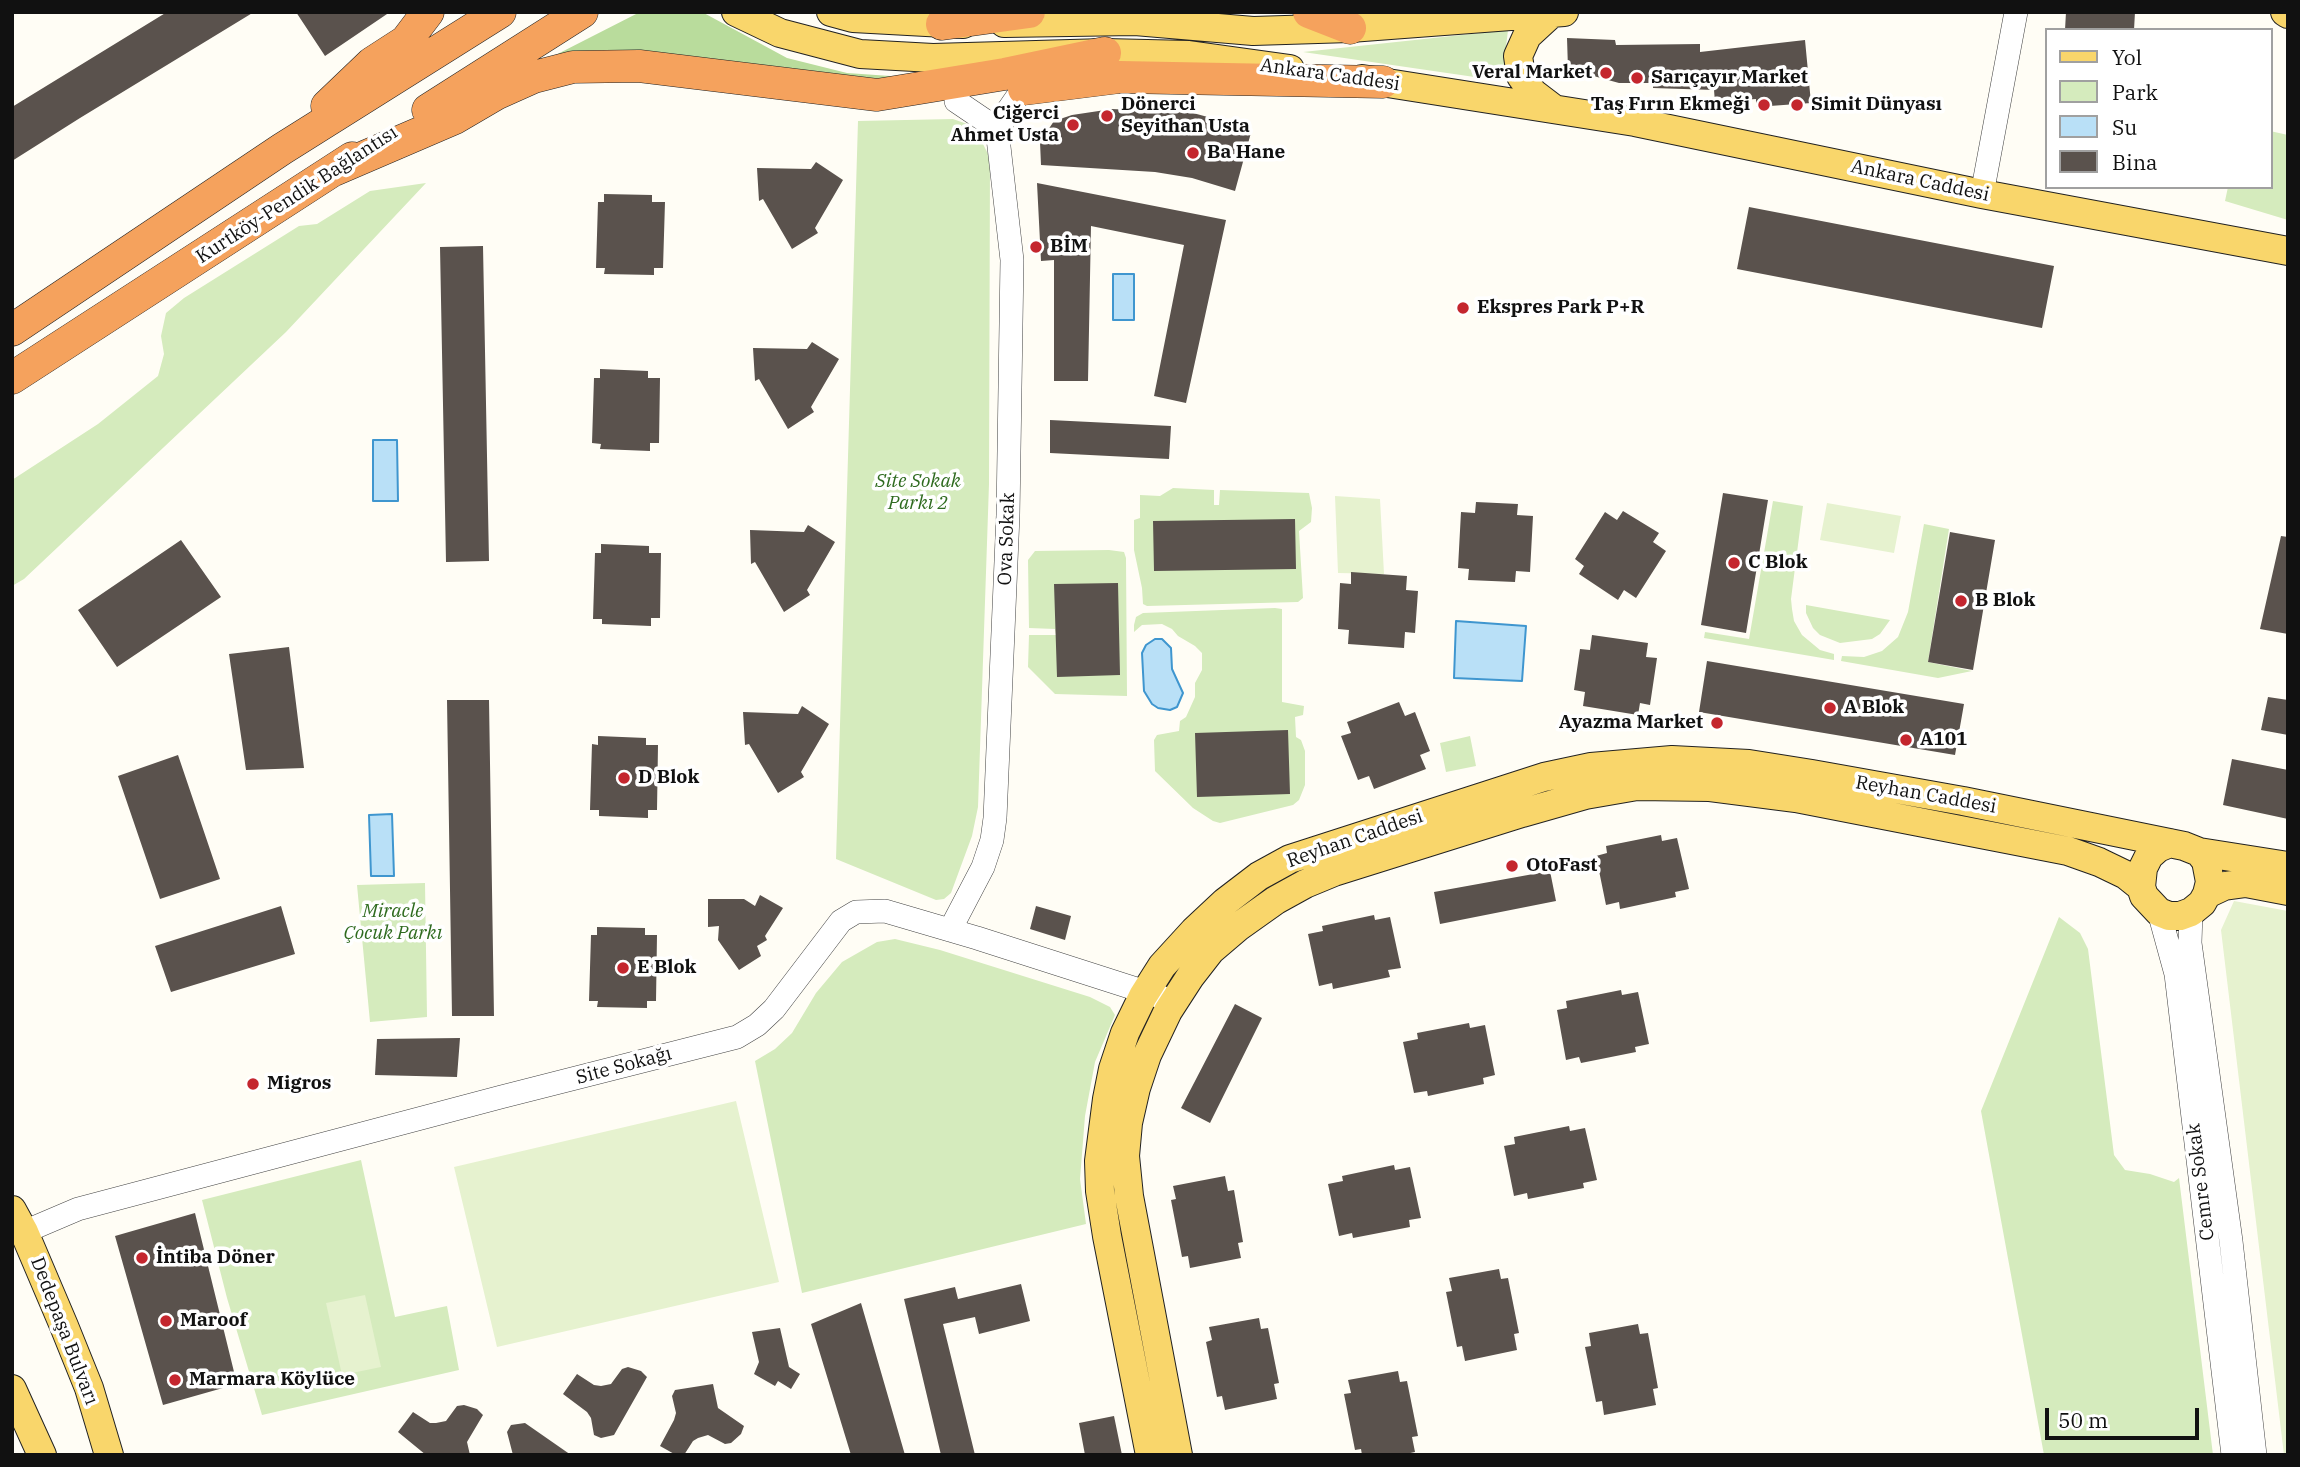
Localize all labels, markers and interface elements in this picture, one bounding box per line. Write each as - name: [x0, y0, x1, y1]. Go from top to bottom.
- legend: [2044, 28, 2272, 189]
- text: Yol: [2112, 43, 2142, 71]
- street label: Ankara Caddesi: [1259, 54, 1401, 96]
- place label: Veral Market: [1472, 62, 1592, 84]
- marker: Veral Market: [1598, 65, 1614, 81]
- place label: Sarıçayır Market: [1651, 67, 1808, 89]
- marker: Sarıçayır Market: [1629, 70, 1645, 86]
- text: Park: [2112, 78, 2158, 106]
- place label: Dönerci Seyithan Usta: [1121, 94, 1250, 138]
- place label: Taş Fırın Ekmeği: [1591, 94, 1750, 116]
- place label: Simit Dünyası: [1811, 94, 1942, 116]
- marker: Taş Fırın Ekmeği: [1756, 97, 1772, 113]
- marker: Simit Dünyası: [1789, 97, 1805, 113]
- place label: Ciğerci Ahmet Usta: [951, 103, 1059, 147]
- marker: Dönerci Seyithan Usta: [1099, 108, 1115, 124]
- text: Su: [2112, 113, 2137, 141]
- marker: Ciğerci Ahmet Usta: [1065, 117, 1081, 133]
- street label: Kurtköy-Pendik Bağlantısı: [192, 121, 402, 269]
- place label: Ba Hane: [1207, 142, 1285, 164]
- marker: Ba Hane: [1185, 145, 1201, 161]
- text: Bina: [2112, 148, 2158, 176]
- street label: Ankara Caddesi: [1849, 155, 1991, 207]
- place label: BİM: [1050, 236, 1088, 258]
- marker: BİM: [1028, 239, 1044, 255]
- place label: Ekspres Park P+R: [1477, 297, 1644, 319]
- marker: Ekspres Park P+R: [1455, 300, 1471, 316]
- park label: Site Sokak Parkı 2: [875, 471, 961, 515]
- street label: Ova Sokak: [994, 492, 1020, 586]
- place label: C Blok: [1748, 552, 1807, 574]
- marker: C Blok: [1726, 555, 1742, 571]
- place label: B Blok: [1975, 590, 2035, 612]
- marker: B Blok: [1953, 593, 1969, 609]
- place label: A Blok: [1844, 697, 1904, 719]
- marker: A Blok: [1822, 700, 1838, 716]
- place label: Ayazma Market: [1559, 712, 1703, 734]
- marker: Ayazma Market: [1709, 715, 1725, 731]
- place label: A101: [1920, 729, 1967, 751]
- marker: A101: [1898, 732, 1914, 748]
- place label: D Blok: [638, 767, 699, 789]
- marker: D Blok: [616, 770, 632, 786]
- street label: Reyhan Caddesi: [1854, 771, 1998, 819]
- street label: Reyhan Caddesi: [1284, 805, 1426, 873]
- place label: OtoFast: [1526, 855, 1597, 877]
- marker: OtoFast: [1504, 858, 1520, 874]
- park label: Miracle Çocuk Parkı: [344, 901, 442, 945]
- place label: E Blok: [637, 957, 696, 979]
- marker: E Blok: [615, 960, 631, 976]
- street label: Site Sokağı: [574, 1042, 674, 1090]
- place label: Migros: [267, 1073, 331, 1095]
- marker: Migros: [245, 1076, 261, 1092]
- street label: Cemre Sokak: [2183, 1122, 2219, 1242]
- place label: İntiba Döner: [156, 1247, 275, 1269]
- marker: İntiba Döner: [134, 1250, 150, 1266]
- street label: Dedepaşa Bulvarı: [25, 1254, 103, 1408]
- place label: Maroof: [180, 1310, 247, 1332]
- marker: Maroof: [158, 1313, 174, 1329]
- place label: Marmara Köylüce: [189, 1369, 355, 1391]
- marker: Marmara Köylüce: [167, 1372, 183, 1388]
- scale bar: [2048, 1394, 2202, 1438]
- text: 50 m: [2058, 1406, 2108, 1434]

